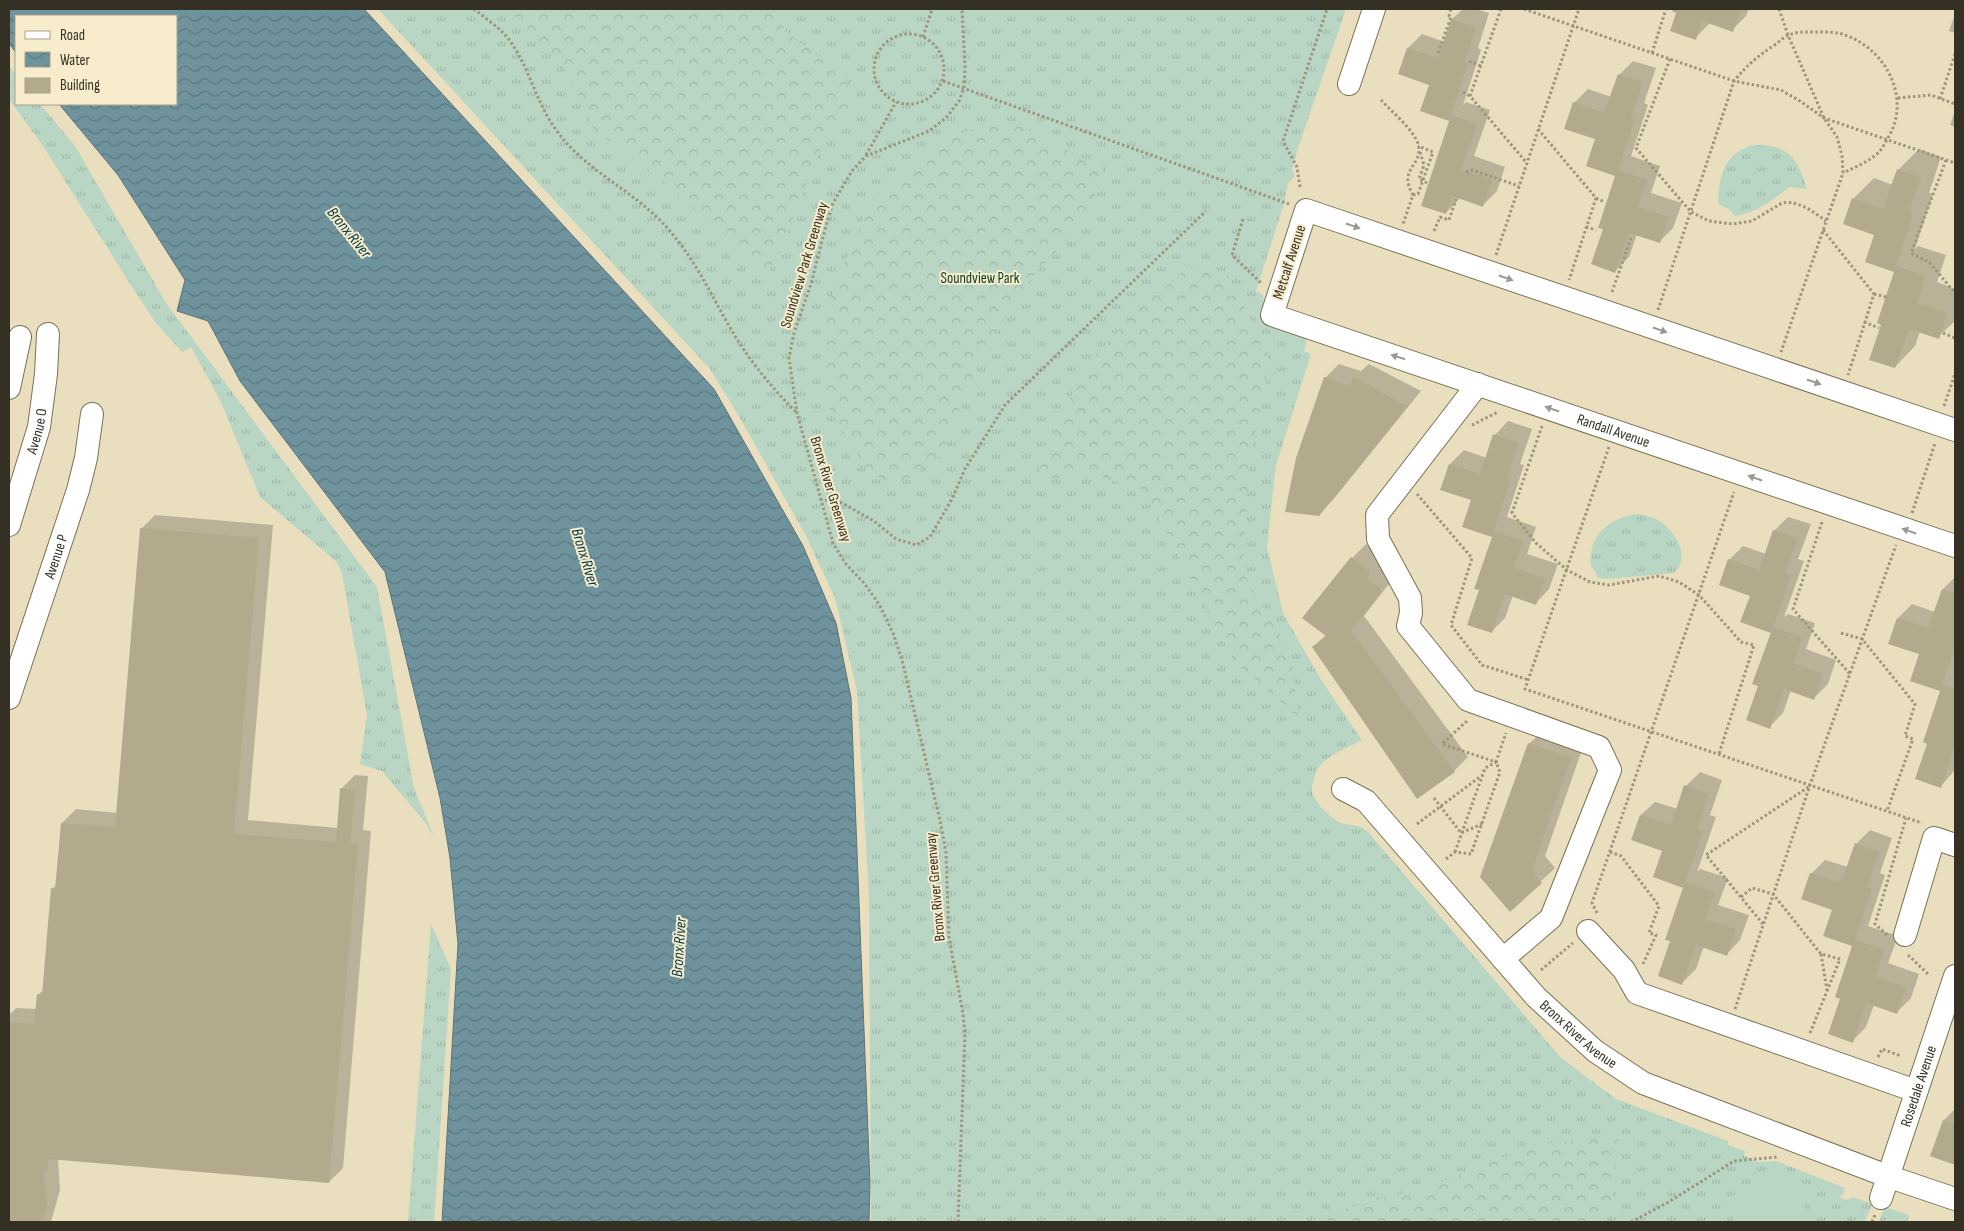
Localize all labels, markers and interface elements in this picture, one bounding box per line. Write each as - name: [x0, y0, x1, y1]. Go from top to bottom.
- legend: [15, 15, 178, 105]
- text: Road: [60, 26, 85, 45]
- text: Water: [60, 51, 91, 70]
- text: Building: [60, 76, 100, 95]
- street label: Soundview Park Greenway: [776, 200, 833, 331]
- water label: Bronx River: [323, 204, 375, 262]
- one-way arrow: [1345, 222, 1360, 230]
- street label: Metcalf Avenue: [1269, 223, 1310, 302]
- park label: Soundview Park: [941, 269, 1020, 288]
- one-way arrow: [1499, 275, 1514, 282]
- one-way arrow: [1653, 327, 1668, 334]
- one-way arrow: [1390, 353, 1405, 361]
- one-way arrow: [1807, 379, 1822, 387]
- one-way arrow: [1544, 405, 1559, 412]
- street label: Avenue O: [22, 407, 51, 457]
- street label: Randall Avenue: [1574, 410, 1652, 452]
- street label: Bronx River Greenway: [805, 434, 856, 544]
- one-way arrow: [1747, 474, 1762, 482]
- water label: Bronx River: [567, 526, 603, 589]
- one-way arrow: [1901, 526, 1916, 534]
- street label: Avenue P: [40, 532, 73, 582]
- street label: Bronx River Greenway: [921, 831, 950, 942]
- water label: Bronx River: [668, 916, 691, 978]
- street label: Bronx River Avenue: [1535, 996, 1621, 1073]
- street label: Rosedale Avenue: [1896, 1043, 1941, 1129]

